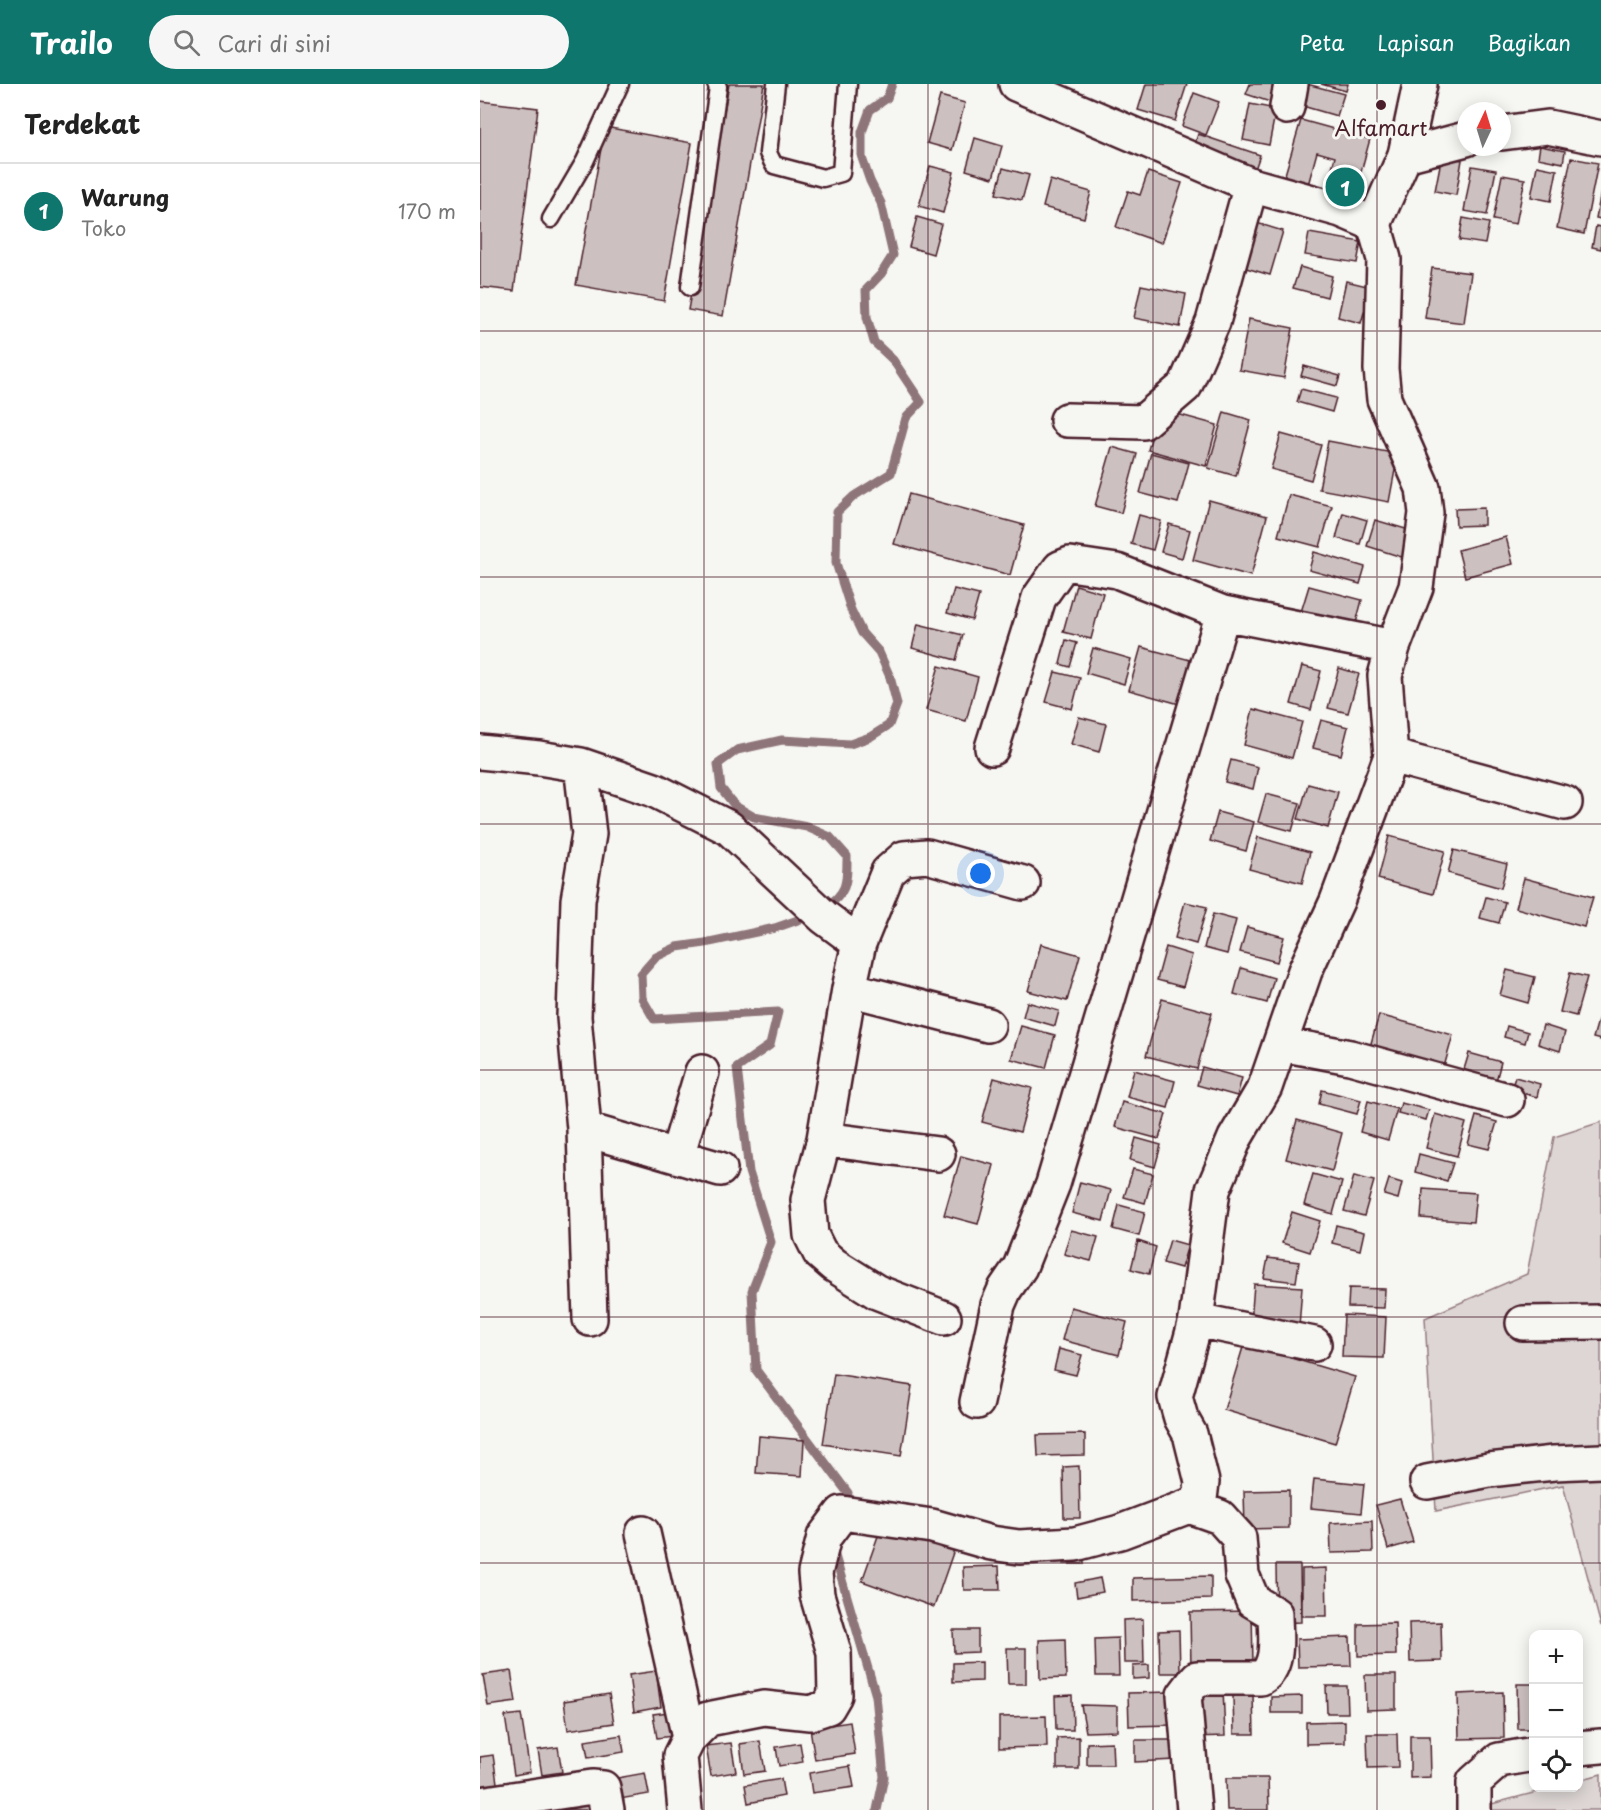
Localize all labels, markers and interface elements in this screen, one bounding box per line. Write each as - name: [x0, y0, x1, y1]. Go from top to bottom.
- search box: [149, 15, 569, 69]
- text: Trailo: [30, 21, 113, 64]
- icon: search: [170, 26, 203, 59]
- text: Cari di sini: [218, 26, 331, 59]
- text: Peta: [1299, 26, 1344, 58]
- text: Lapisan: [1377, 26, 1455, 58]
- text: Bagikan: [1488, 26, 1571, 58]
- marker: Alfamart: [1374, 98, 1388, 112]
- north arrow: [1457, 102, 1511, 156]
- text: Terdekat: [24, 104, 141, 143]
- place label: Alfamart: [1335, 111, 1427, 143]
- pin: 1: [1326, 164, 1364, 210]
- text: Warung: [81, 180, 169, 213]
- text: 1: [39, 196, 48, 226]
- text: 170 m: [398, 196, 456, 226]
- text: Toko: [81, 213, 126, 243]
- your location: [966, 859, 995, 888]
- map controls: [1529, 1630, 1583, 1792]
- button: +: [1529, 1630, 1583, 1684]
- button: −: [1529, 1684, 1583, 1738]
- button: locate: [1529, 1738, 1583, 1792]

